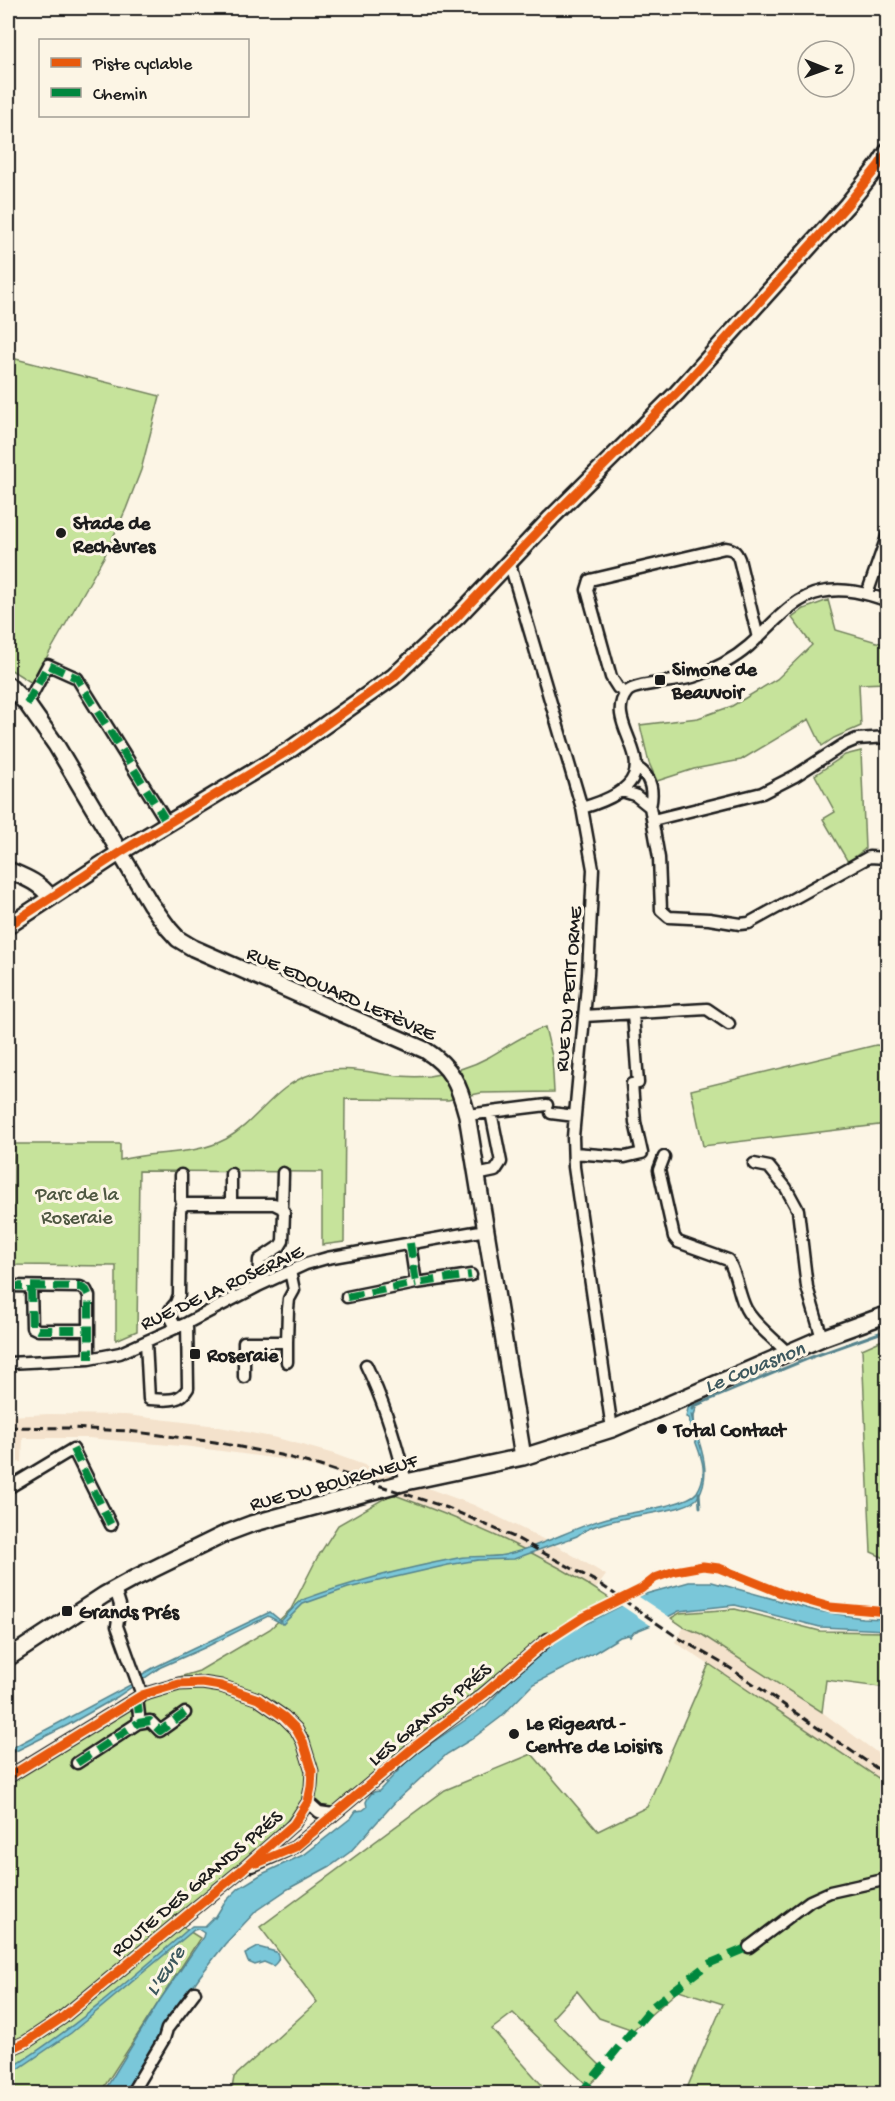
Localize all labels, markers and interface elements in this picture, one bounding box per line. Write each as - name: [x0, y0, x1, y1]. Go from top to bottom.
- legend: [39, 39, 249, 117]
- north arrow: [796, 39, 856, 99]
- text: Piste cyclable: [92, 55, 193, 76]
- text: N: [828, 64, 847, 75]
- text: Chemin: [93, 85, 147, 106]
- place label: Stade de Rechèvres: [72, 514, 157, 560]
- marker: Stade de Rechèvres: [54, 526, 68, 540]
- place label: Simone de Beauvoir: [671, 660, 757, 706]
- marker: Simone de Beauvoir: [653, 673, 667, 687]
- street label: RUE DU PETIT ORME: [552, 904, 589, 1073]
- street label: RUE EDOUARD LEFÈVRE: [242, 942, 441, 1048]
- park label: Parc de la Roseraie: [34, 1185, 119, 1231]
- street label: RUE DE LA ROSERAIE: [137, 1241, 309, 1337]
- water label: Le Couasnon: [702, 1337, 810, 1401]
- place label: Roseraie: [206, 1346, 279, 1369]
- marker: Roseraie: [188, 1347, 202, 1361]
- place label: Total Contact: [672, 1421, 787, 1444]
- marker: Total Contact: [655, 1422, 669, 1436]
- street label: RUE DU BOURGNEUF: [247, 1450, 422, 1518]
- place label: Grands Prés: [79, 1603, 181, 1626]
- marker: Grands Prés: [60, 1604, 74, 1618]
- street label: LES GRANDS PRÉS: [364, 1658, 498, 1773]
- place label: Le Rigeard - Centre de Loisirs: [525, 1714, 664, 1760]
- marker: Le Rigeard - Centre de Loisirs: [507, 1727, 521, 1741]
- street label: ROUTE DES GRANDS PRÉS: [107, 1805, 289, 1963]
- water label: L'Eure: [141, 1942, 193, 2001]

